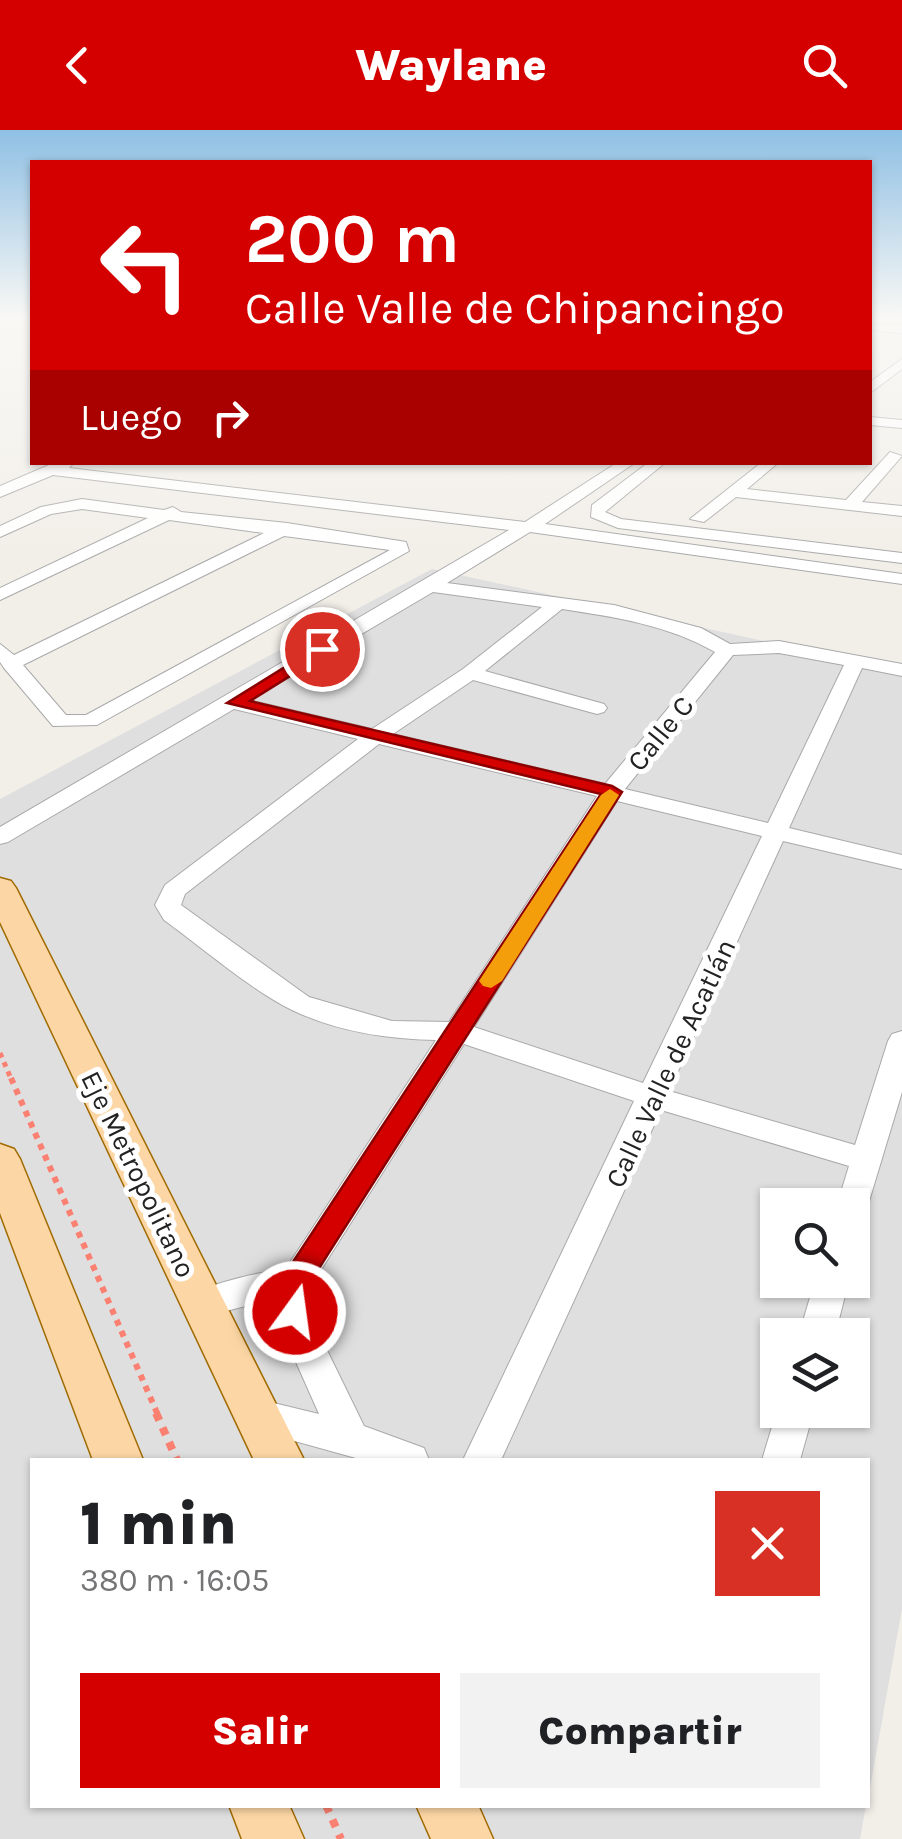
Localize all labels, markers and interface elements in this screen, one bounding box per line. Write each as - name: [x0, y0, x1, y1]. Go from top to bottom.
- icon: back: [50, 38, 105, 93]
- icon: search: [797, 38, 852, 93]
- text: Waylane: [355, 39, 547, 91]
- text: 200 m: [245, 198, 460, 280]
- icon: left: [80, 200, 210, 330]
- text: Calle Valle de Chipancingo: [245, 282, 785, 334]
- icon: right: [203, 390, 258, 445]
- text: Luego: [80, 395, 183, 440]
- pin: [280, 607, 365, 692]
- icon: arrive: [295, 622, 350, 677]
- street label: Calle C: [620, 689, 700, 777]
- street label: Calle Valle de Acatlán: [598, 934, 743, 1193]
- street label: Eje Metropolitano: [74, 1066, 203, 1283]
- map controls: [760, 1188, 870, 1428]
- button: search: [760, 1188, 870, 1298]
- position arrow: [243, 1260, 347, 1364]
- button: layers: [760, 1318, 870, 1428]
- text: 1 min: [80, 1489, 237, 1559]
- button: close: [715, 1491, 820, 1596]
- text: 380 m · 16:05: [80, 1562, 269, 1599]
- button: Salir: [80, 1673, 440, 1788]
- button: Compartir: [460, 1673, 820, 1788]

